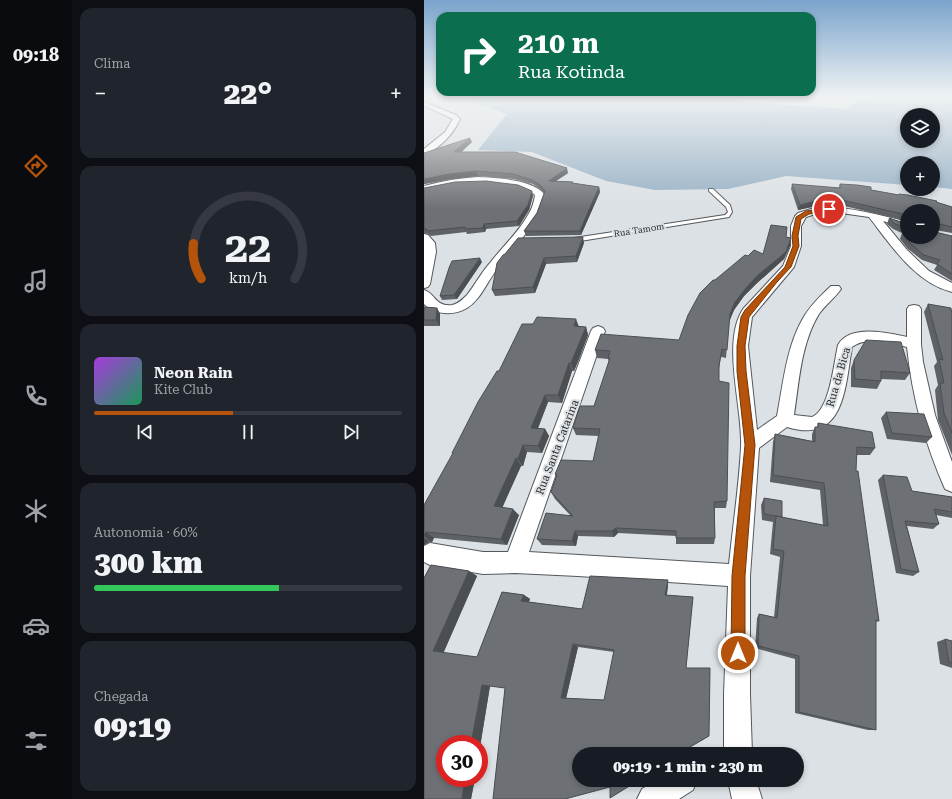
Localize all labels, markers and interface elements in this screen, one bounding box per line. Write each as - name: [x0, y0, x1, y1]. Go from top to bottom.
- text: 210 m: [518, 27, 599, 60]
- icon: right: [452, 28, 504, 80]
- text: 09:18: [13, 44, 59, 65]
- text: Clima: [94, 56, 130, 71]
- text: Rua Kotinda: [518, 61, 625, 82]
- text: 22°: [224, 76, 272, 111]
- text: −: [94, 81, 106, 106]
- text: +: [390, 81, 402, 106]
- map controls: [900, 108, 940, 244]
- button: layers: [900, 108, 940, 148]
- icon: directions: [22, 152, 50, 180]
- button: +: [900, 156, 940, 196]
- pin: [812, 192, 846, 226]
- icon: arrive: [818, 198, 840, 220]
- button: −: [900, 204, 940, 244]
- street label: Rua Tamom: [613, 221, 665, 239]
- text: 22: [225, 223, 271, 272]
- icon: music: [22, 267, 50, 295]
- text: km/h: [229, 270, 267, 286]
- street label: Rua da Bica: [824, 346, 853, 409]
- text: Neon Rain: [154, 364, 233, 382]
- icon: phone: [22, 382, 50, 410]
- text: Kite Club: [154, 382, 213, 397]
- street label: Rua Santa Catarina: [533, 398, 582, 496]
- icon: previous: [134, 421, 156, 443]
- icon: pause: [237, 421, 259, 443]
- icon: next: [340, 421, 362, 443]
- icon: climate: [22, 497, 50, 525]
- text: Autonomia · 60%: [94, 525, 198, 540]
- text: 300 km: [94, 545, 203, 580]
- icon: car: [22, 612, 50, 640]
- position arrow: [717, 632, 759, 674]
- text: Chegada: [94, 689, 148, 704]
- text: 09:19: [94, 709, 171, 744]
- icon: filters: [22, 727, 50, 755]
- speed limit sign: 30: [436, 735, 488, 787]
- text: 09:19 · 1 min · 230 m: [613, 758, 763, 776]

